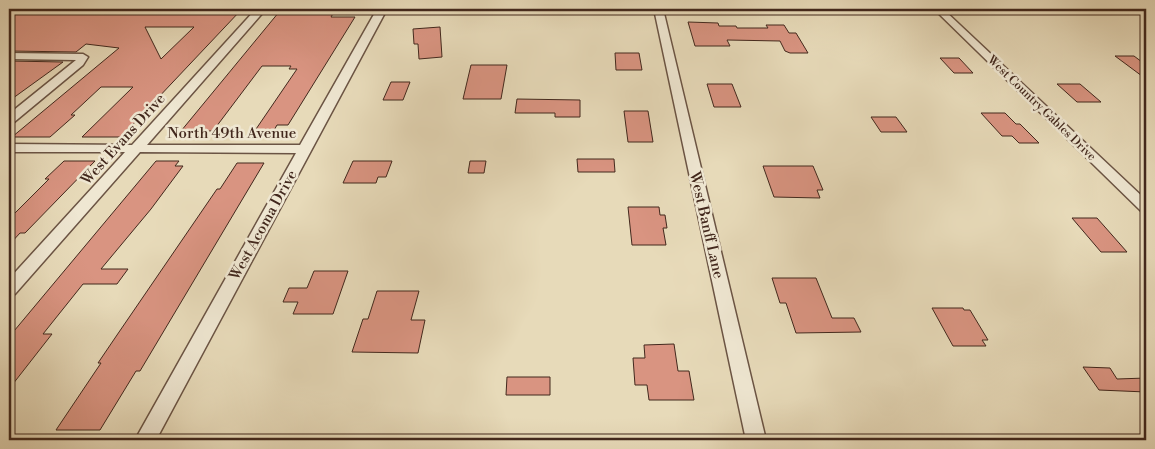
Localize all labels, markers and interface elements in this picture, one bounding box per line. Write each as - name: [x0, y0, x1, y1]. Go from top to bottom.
- street label: West Country Gables Drive: [984, 52, 1099, 164]
- street label: West Evans Drive: [76, 90, 170, 190]
- street label: North 49th Avenue: [168, 124, 296, 143]
- street label: West Acoma Drive: [225, 167, 302, 285]
- street label: West Banff Lane: [685, 169, 728, 280]

